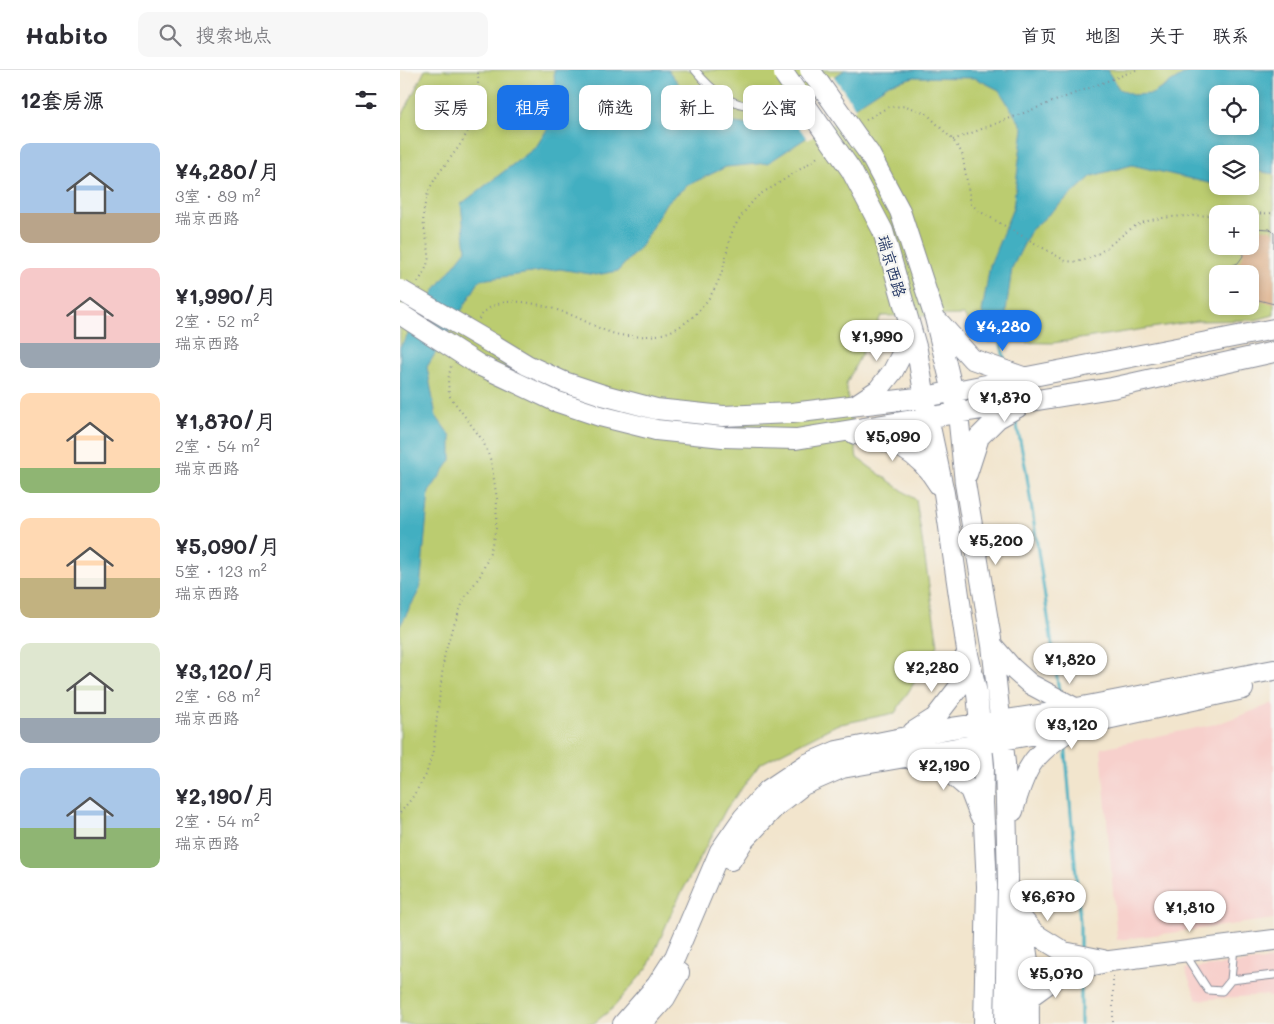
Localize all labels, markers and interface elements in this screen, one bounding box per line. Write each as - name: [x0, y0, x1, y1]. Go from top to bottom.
- search box: [138, 12, 488, 57]
- text: Habito: [25, 19, 108, 50]
- icon: search: [156, 21, 184, 49]
- text: 搜索地点: [196, 22, 272, 47]
- text: 首页: [1021, 23, 1057, 47]
- text: 地图: [1085, 23, 1121, 47]
- text: 关于: [1149, 23, 1185, 47]
- text: 联系: [1213, 23, 1249, 47]
- chip: 买房: [415, 85, 487, 130]
- chip: 租房: [497, 85, 569, 130]
- chip: 筛选: [579, 85, 651, 130]
- chip: 新上: [661, 85, 733, 130]
- chip: 公寓: [743, 85, 815, 130]
- map controls: [1209, 85, 1259, 315]
- button: locate: [1209, 85, 1259, 135]
- text: 12套房源: [20, 86, 104, 113]
- icon: filters: [352, 86, 380, 114]
- button: layers: [1209, 145, 1259, 195]
- text: ¥4,280/月: [175, 157, 280, 184]
- icon: home: [60, 163, 120, 223]
- text: 3室 · 89 m²: [175, 185, 261, 206]
- button: +: [1209, 205, 1259, 255]
- text: 瑞京西路: [175, 207, 239, 228]
- street label: 瑞京西路: [874, 232, 911, 300]
- button: −: [1209, 265, 1259, 315]
- text: ¥1,990/月: [175, 282, 277, 309]
- icon: home: [60, 288, 120, 348]
- text: 2室 · 52 m²: [175, 310, 259, 331]
- pin: ¥4,280: [962, 310, 1044, 352]
- text: ¥4,280: [976, 315, 1030, 336]
- pin: ¥1,990: [836, 320, 918, 362]
- text: ¥1,990: [851, 325, 903, 346]
- text: 瑞京西路: [175, 332, 239, 353]
- pin: ¥1,870: [964, 380, 1046, 423]
- text: ¥1,870: [979, 386, 1031, 407]
- text: ¥1,870/月: [175, 407, 276, 434]
- icon: home: [60, 413, 120, 473]
- pin: ¥5,090: [852, 420, 934, 462]
- text: ¥5,090: [866, 425, 920, 446]
- text: 2室 · 54 m²: [175, 435, 260, 456]
- text: 瑞京西路: [175, 457, 239, 478]
- pin: ¥5,200: [955, 524, 1037, 566]
- text: ¥5,200: [969, 529, 1023, 550]
- text: ¥5,090/月: [175, 532, 280, 559]
- icon: home: [60, 538, 120, 598]
- text: 5室 · 123 m²: [175, 560, 267, 581]
- text: 瑞京西路: [175, 582, 239, 603]
- pin: ¥1,820: [1029, 642, 1111, 685]
- text: ¥1,820: [1044, 648, 1096, 669]
- pin: ¥2,280: [891, 650, 973, 693]
- text: ¥2,280: [905, 656, 959, 677]
- text: ¥3,120/月: [175, 657, 276, 684]
- icon: home: [60, 663, 120, 723]
- text: 2室 · 68 m²: [175, 685, 260, 706]
- text: 瑞京西路: [175, 707, 239, 728]
- pin: ¥3,120: [1031, 708, 1113, 750]
- text: ¥3,120: [1046, 713, 1098, 734]
- pin: ¥2,190: [903, 748, 985, 791]
- text: ¥2,190: [918, 754, 970, 775]
- text: ¥2,190/月: [175, 782, 276, 809]
- icon: home: [60, 788, 120, 848]
- text: 2室 · 54 m²: [175, 810, 260, 831]
- text: 瑞京西路: [175, 832, 239, 853]
- pin: ¥6,670: [1007, 880, 1089, 922]
- text: ¥6,670: [1021, 885, 1075, 906]
- pin: ¥1,810: [1149, 890, 1231, 933]
- text: ¥1,810: [1165, 896, 1215, 917]
- pin: ¥5,070: [1015, 956, 1097, 999]
- text: ¥5,070: [1029, 962, 1083, 983]

